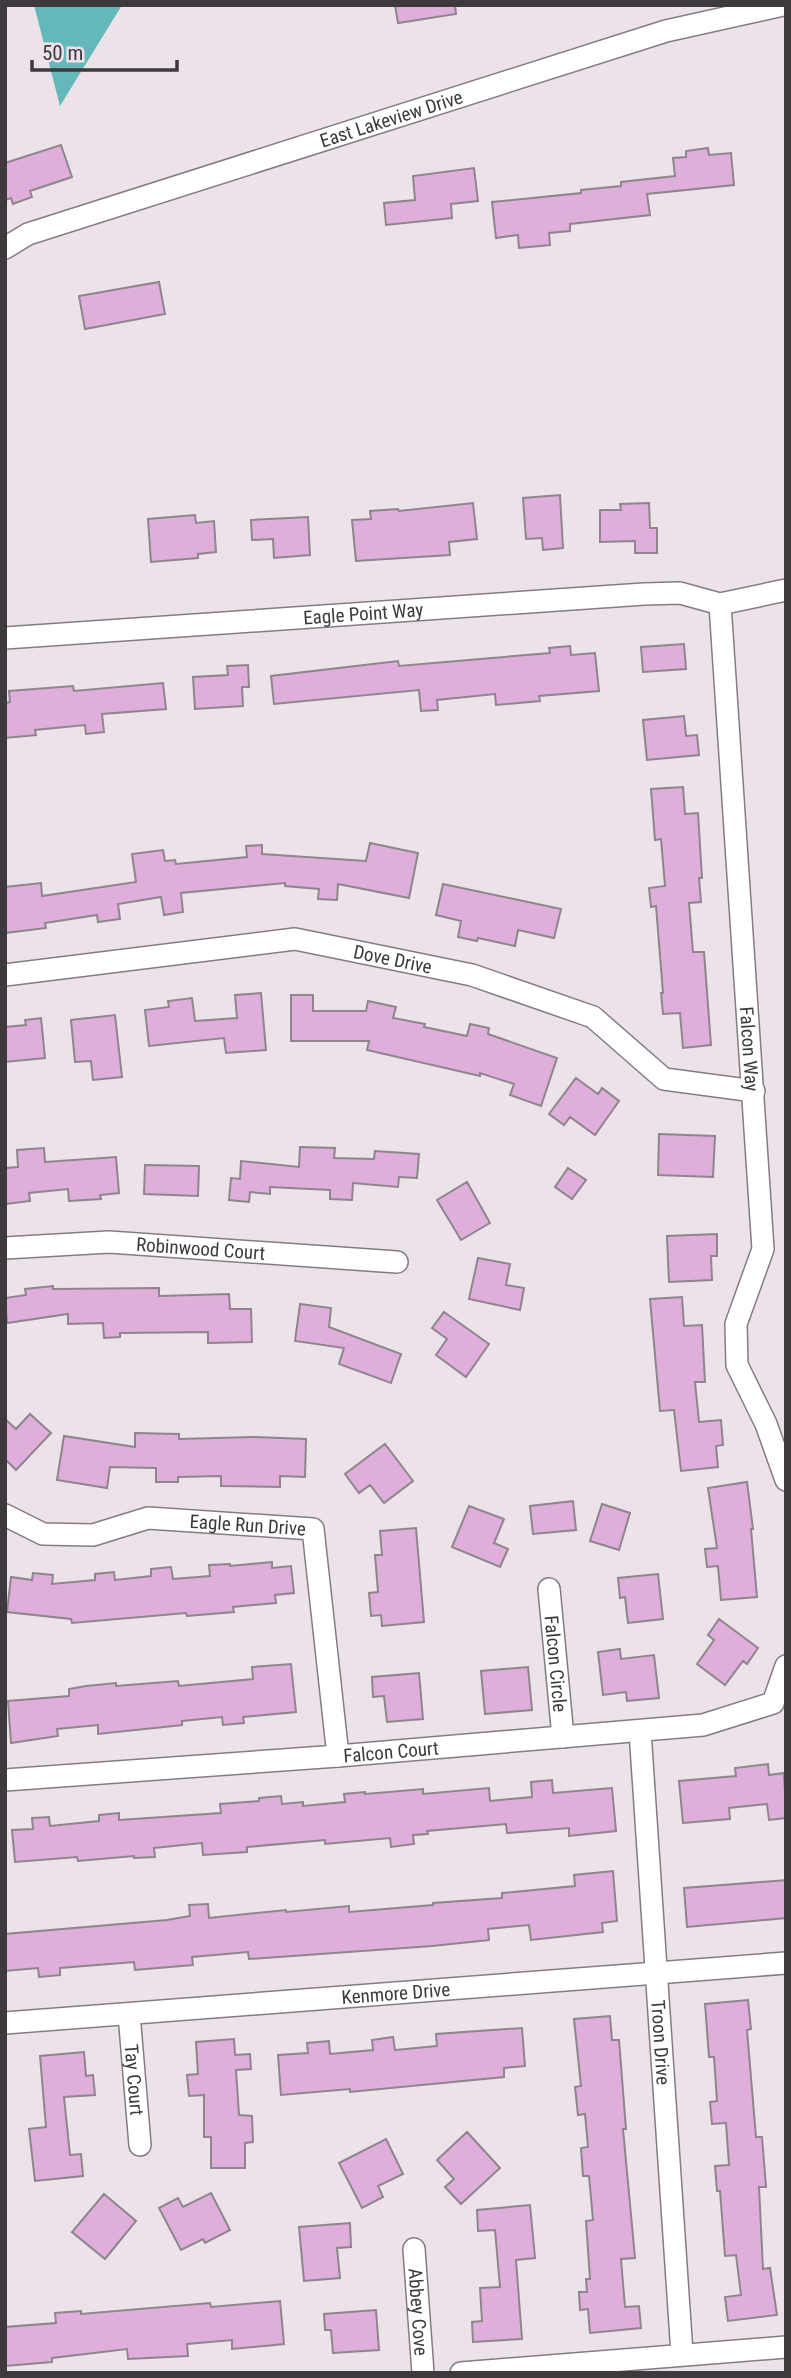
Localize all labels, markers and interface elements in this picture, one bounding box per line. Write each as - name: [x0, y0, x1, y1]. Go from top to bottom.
- scale bar: [32, 28, 177, 72]
- text: 50 m: [42, 41, 83, 65]
- street label: East Lakeview Drive: [317, 85, 466, 152]
- street label: Eagle Point Way: [302, 598, 424, 629]
- street label: Dove Drive: [351, 940, 434, 979]
- street label: Falcon Way: [735, 1006, 763, 1092]
- street label: Robinwood Court: [135, 1233, 266, 1265]
- street label: Eagle Run Drive: [189, 1510, 307, 1540]
- street label: Falcon Circle: [540, 1614, 572, 1713]
- street label: Falcon Court: [342, 1736, 440, 1768]
- street label: Kenmore Drive: [341, 1978, 451, 2009]
- street label: Troon Drive: [646, 1999, 675, 2086]
- street label: Tay Court: [120, 2043, 148, 2116]
- street label: Abbey Cove: [403, 2267, 433, 2357]

